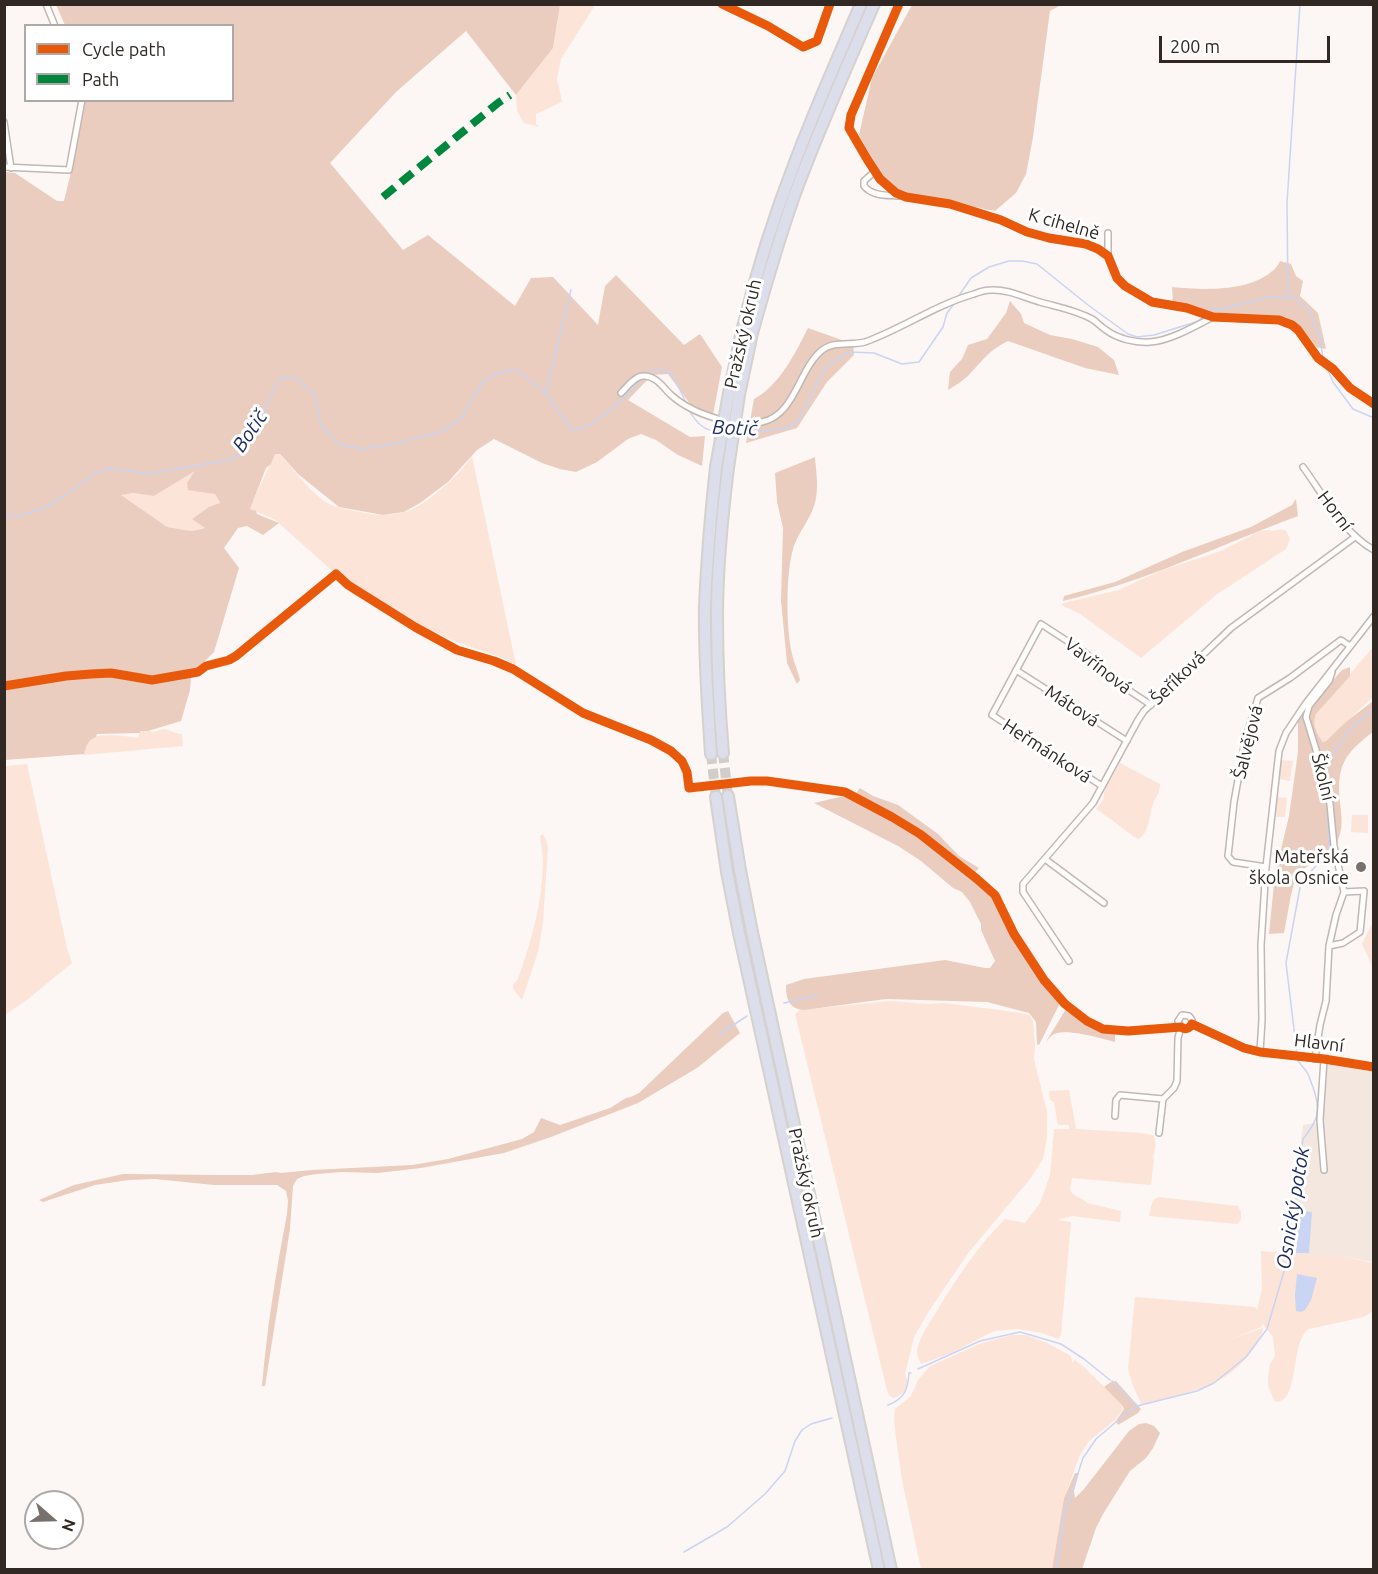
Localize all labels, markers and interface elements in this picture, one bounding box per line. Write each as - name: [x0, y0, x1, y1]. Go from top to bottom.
- legend: [24, 24, 234, 102]
- scale bar: [1162, 24, 1333, 62]
- text: 200 m: [1170, 36, 1220, 56]
- text: Cycle path: [82, 39, 166, 59]
- text: Path: [82, 69, 119, 89]
- street label: K cihelně: [1026, 204, 1102, 244]
- street label: Pražský okruh: [720, 277, 766, 391]
- water label: Botič: [227, 405, 273, 457]
- water label: Botič: [712, 415, 758, 441]
- street label: Horní: [1313, 487, 1357, 535]
- street label: Vavřínová: [1060, 633, 1136, 699]
- street label: Šeříková: [1146, 647, 1210, 709]
- street label: Mátová: [1041, 680, 1103, 732]
- street label: Šalvějová: [1228, 703, 1268, 781]
- street label: Heřmánková: [999, 714, 1095, 788]
- street label: Školní: [1307, 751, 1339, 803]
- place label: Mateřská škola Osnice: [1249, 846, 1349, 888]
- marker: Mateřská škola Osnice: [1354, 860, 1368, 874]
- street label: Hlavní: [1293, 1029, 1345, 1057]
- street label: Pražský okruh: [784, 1126, 828, 1240]
- water label: Osnický potok: [1271, 1145, 1315, 1271]
- north arrow: [24, 1490, 84, 1550]
- text: N: [59, 1517, 80, 1534]

